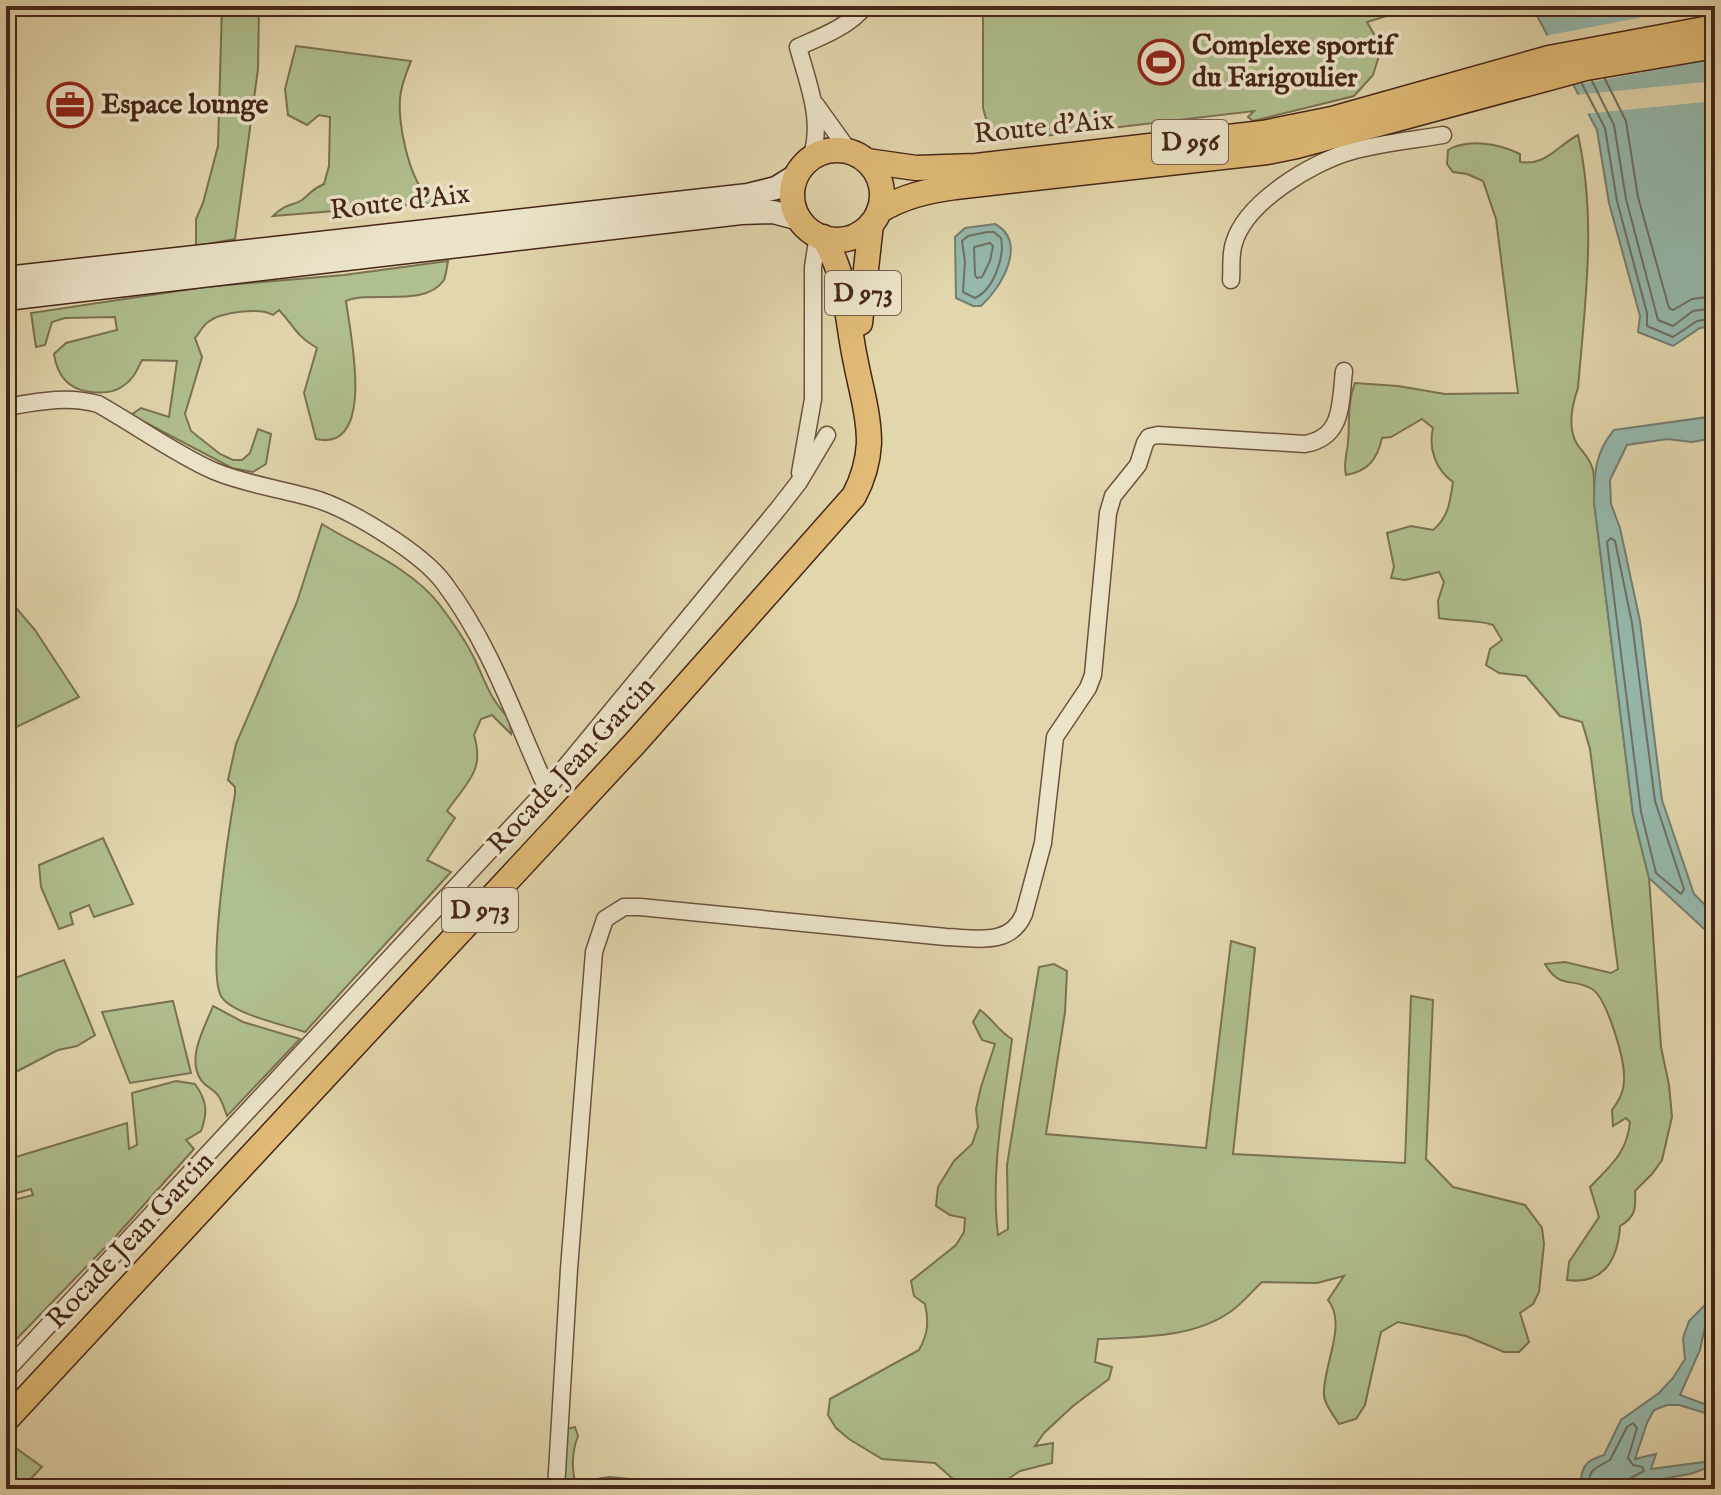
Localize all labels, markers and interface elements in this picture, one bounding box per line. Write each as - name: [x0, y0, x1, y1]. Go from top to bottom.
- place label: Complexe sportif du Farigoulier: [1192, 29, 1399, 96]
- sports icon: Complexe sportif du Farigoulier: [1137, 38, 1185, 86]
- office icon: Espace lounge: [46, 81, 94, 129]
- place label: Espace lounge: [101, 88, 269, 123]
- street label: Route d'Aix: [972, 103, 1116, 153]
- road number: D 956: [1152, 120, 1228, 164]
- street label: Route d'Aix: [328, 177, 472, 229]
- road number: D 973: [825, 271, 901, 315]
- street label: Rocade Jean Garcin: [481, 670, 663, 862]
- road number: D 973: [442, 888, 518, 932]
- street label: Rocade Jean Garcin: [40, 1145, 222, 1337]

